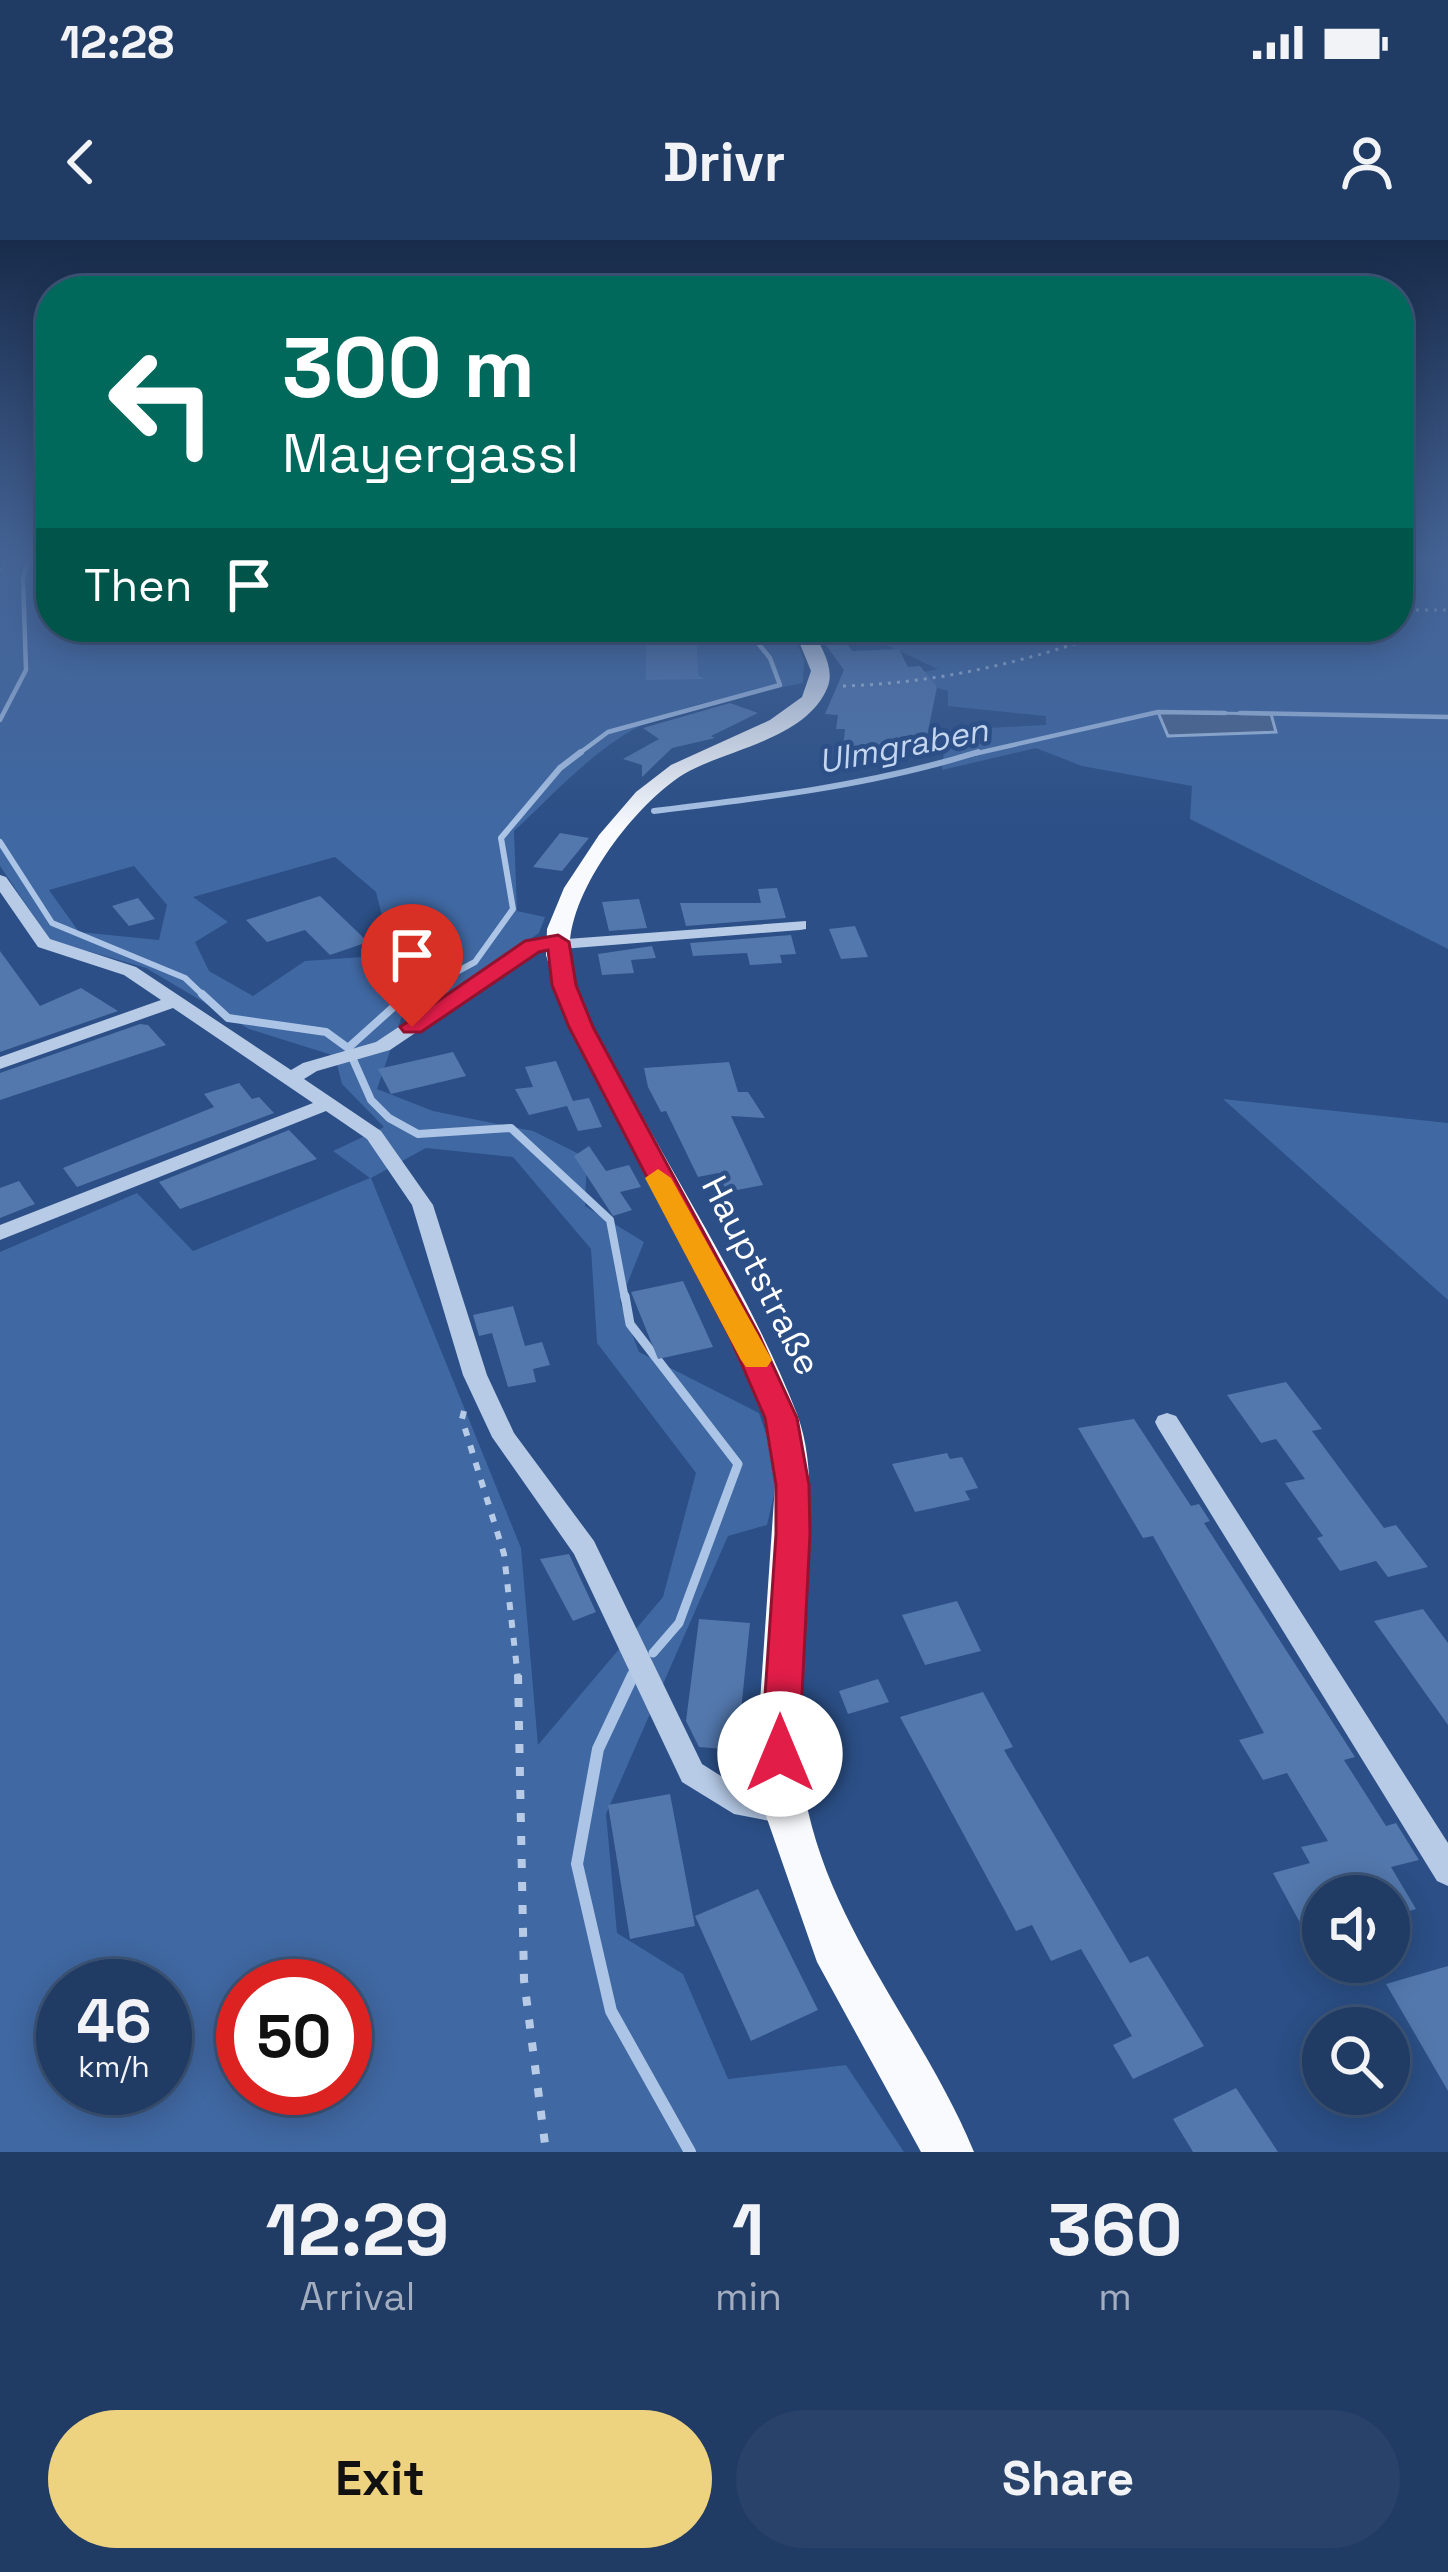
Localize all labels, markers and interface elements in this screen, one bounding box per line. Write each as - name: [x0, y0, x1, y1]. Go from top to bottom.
- text: 12:28: [60, 14, 174, 71]
- text: Drivr: [663, 128, 785, 197]
- icon: back: [48, 129, 114, 195]
- icon: person: [1334, 129, 1400, 195]
- text: 300 m: [282, 314, 535, 422]
- icon: left: [84, 324, 240, 480]
- text: Mayergassl: [282, 419, 579, 488]
- icon: arrive: [216, 552, 282, 618]
- text: Then: [84, 557, 192, 614]
- water label: Ulmgraben: [815, 709, 992, 783]
- pin: [361, 904, 463, 1027]
- icon: arrive: [379, 922, 445, 988]
- street label: Hauptstraße: [691, 1168, 831, 1383]
- position arrow: [717, 1691, 843, 1817]
- map controls: [1302, 1875, 1410, 2115]
- button: sound: [1302, 1875, 1410, 1983]
- speed limit sign: 50: [216, 1959, 372, 2115]
- text: 46: [76, 1983, 152, 2060]
- button: search: [1302, 2007, 1410, 2115]
- text: km/h: [78, 2047, 150, 2086]
- text: 12:29: [266, 2184, 449, 2276]
- text: 1: [732, 2184, 765, 2276]
- text: 360: [1047, 2184, 1182, 2276]
- text: Arrival: [299, 2272, 415, 2321]
- text: min: [715, 2272, 782, 2321]
- text: m: [1098, 2272, 1132, 2321]
- button: Exit: [48, 2410, 712, 2548]
- button: Share: [736, 2410, 1400, 2548]

